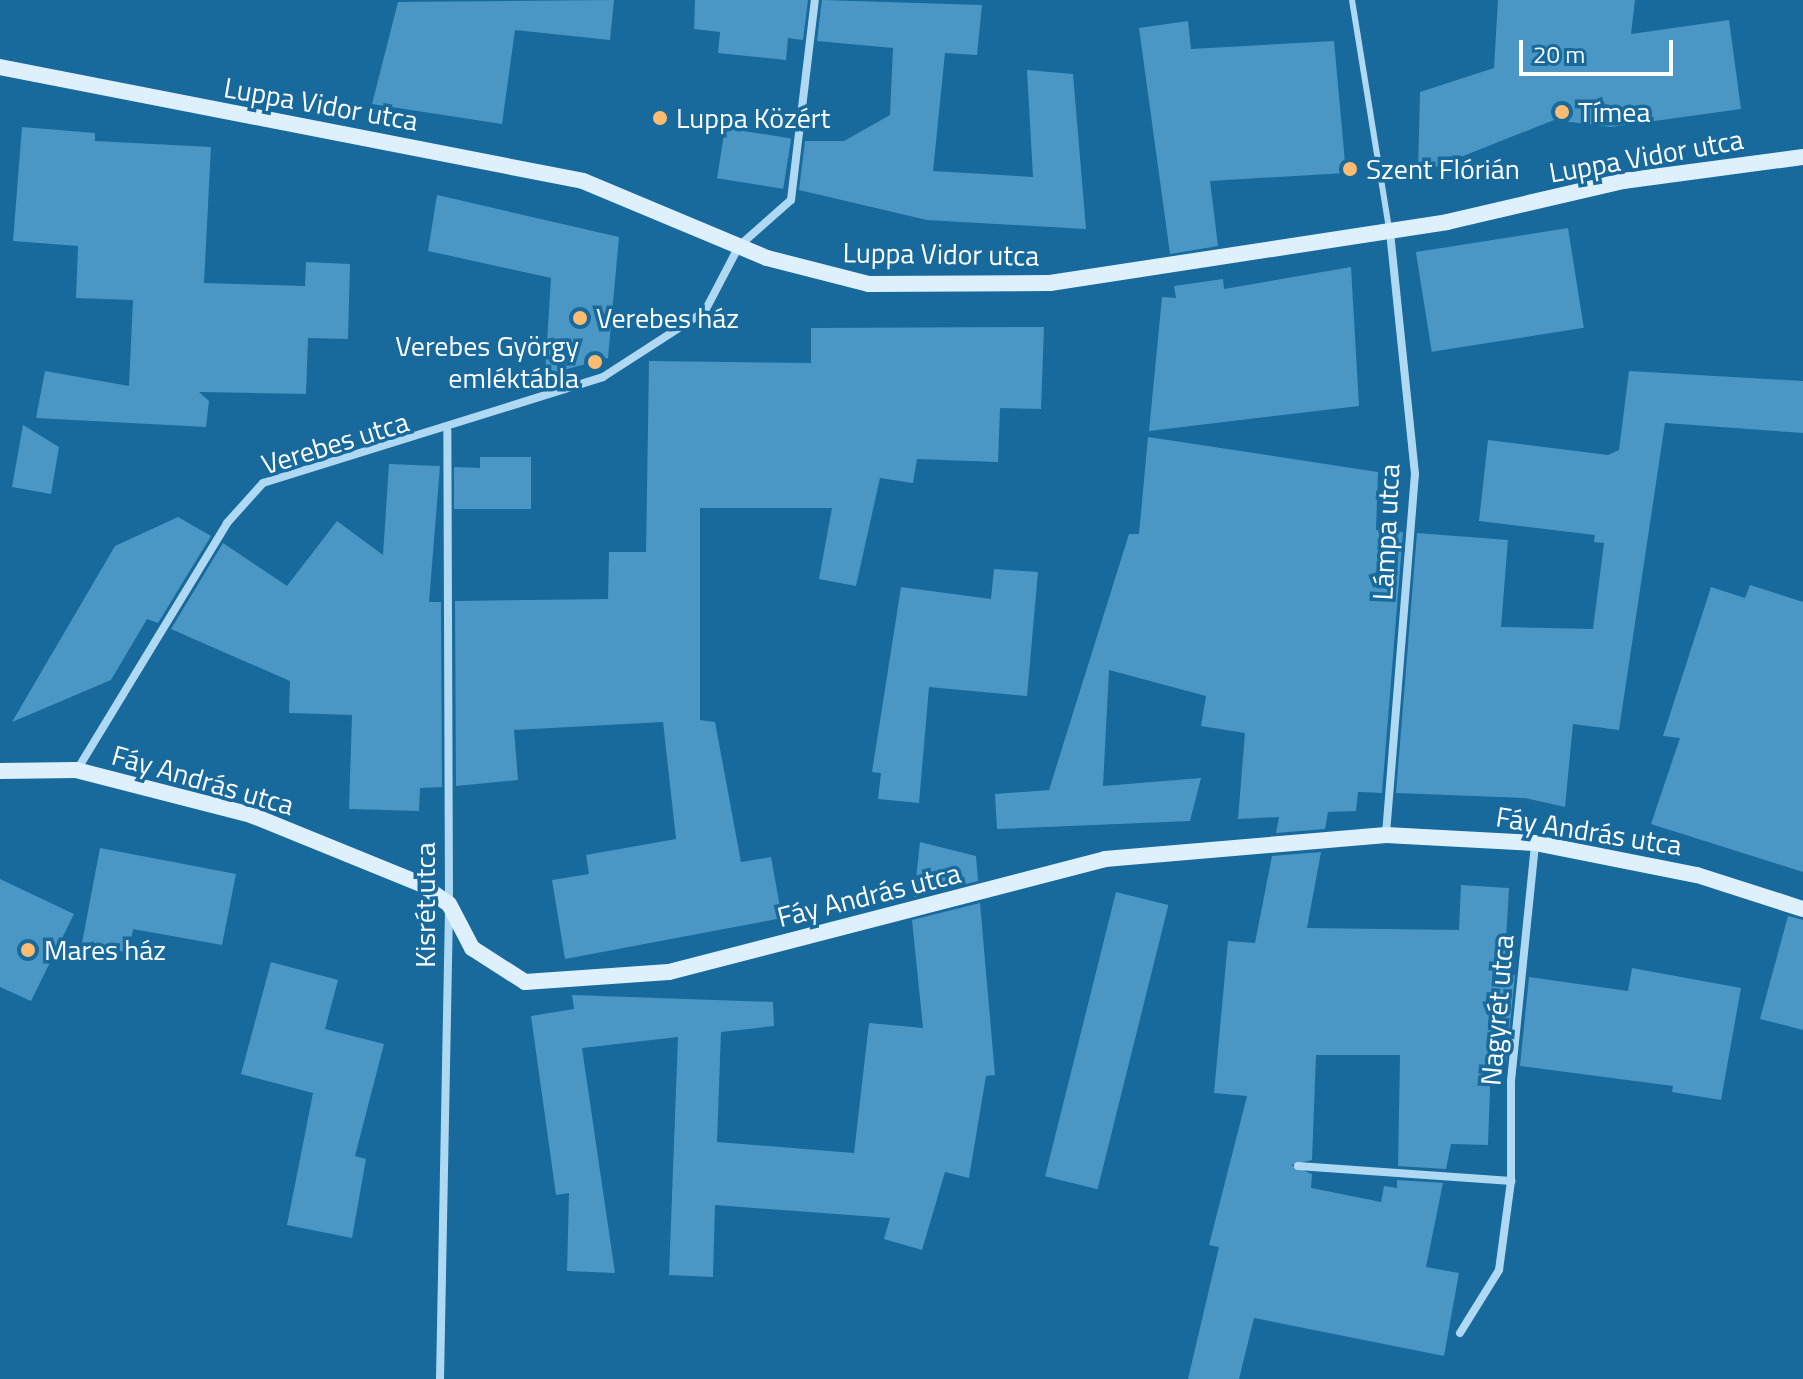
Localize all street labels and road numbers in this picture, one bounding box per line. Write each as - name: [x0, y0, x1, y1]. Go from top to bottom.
- street label: Luppa Vidor utca: [221, 70, 421, 138]
- street label: Luppa Vidor utca: [1546, 122, 1746, 190]
- street label: Luppa Vidor utca: [842, 235, 1040, 273]
- street label: Verebes utca: [257, 405, 413, 481]
- street label: Lámpa utca: [1366, 463, 1406, 601]
- street label: Fáy András utca: [108, 738, 298, 822]
- street label: Fáy András utca: [1494, 800, 1684, 862]
- street label: Kisrét utca: [408, 842, 442, 968]
- street label: Fáy András utca: [774, 856, 964, 934]
- street label: Nagyrét utca: [1474, 933, 1520, 1087]

